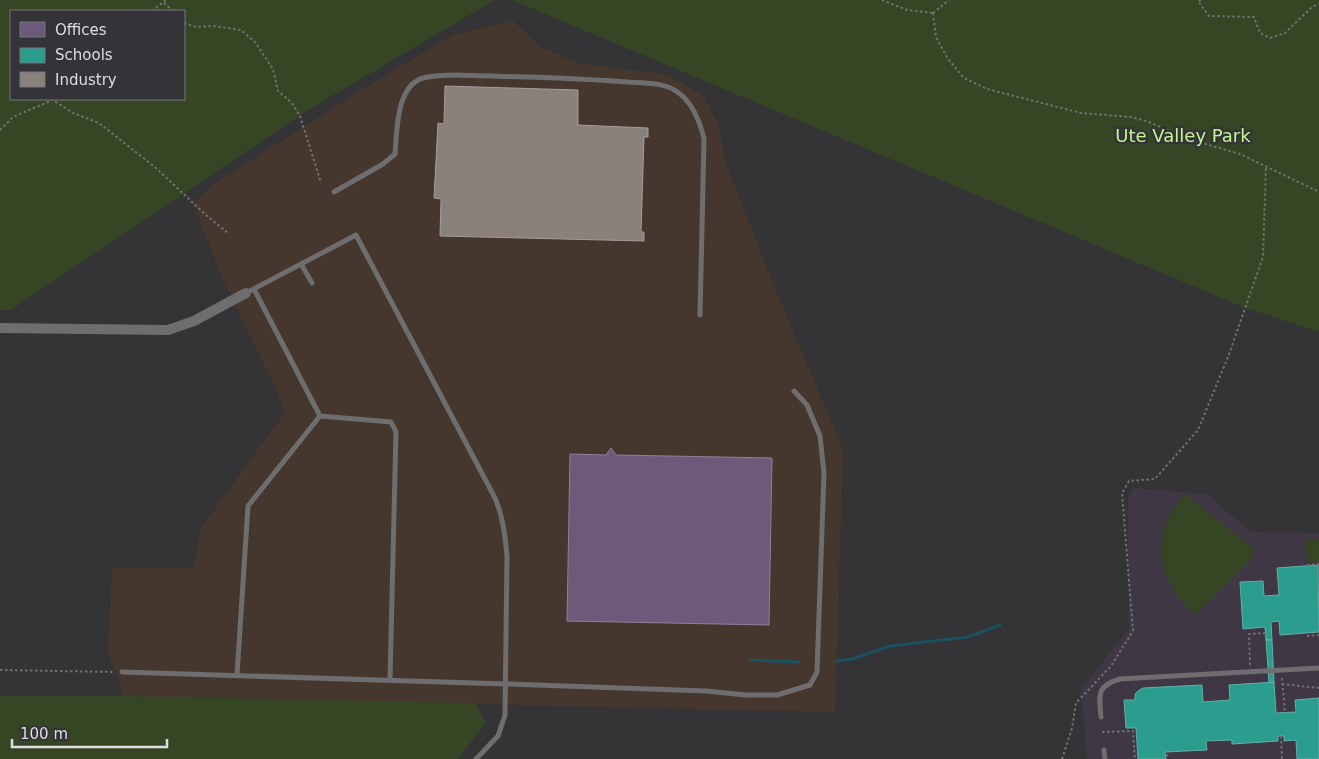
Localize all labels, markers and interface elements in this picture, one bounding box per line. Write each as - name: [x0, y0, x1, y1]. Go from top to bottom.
- legend: [10, 10, 185, 100]
- text: Offices: [55, 21, 107, 39]
- text: Schools: [55, 46, 113, 64]
- text: Industry: [55, 71, 117, 89]
- park label: Ute Valley Park: [1115, 125, 1251, 146]
- scale bar: [12, 716, 168, 748]
- text: 100 m: [20, 725, 68, 743]

